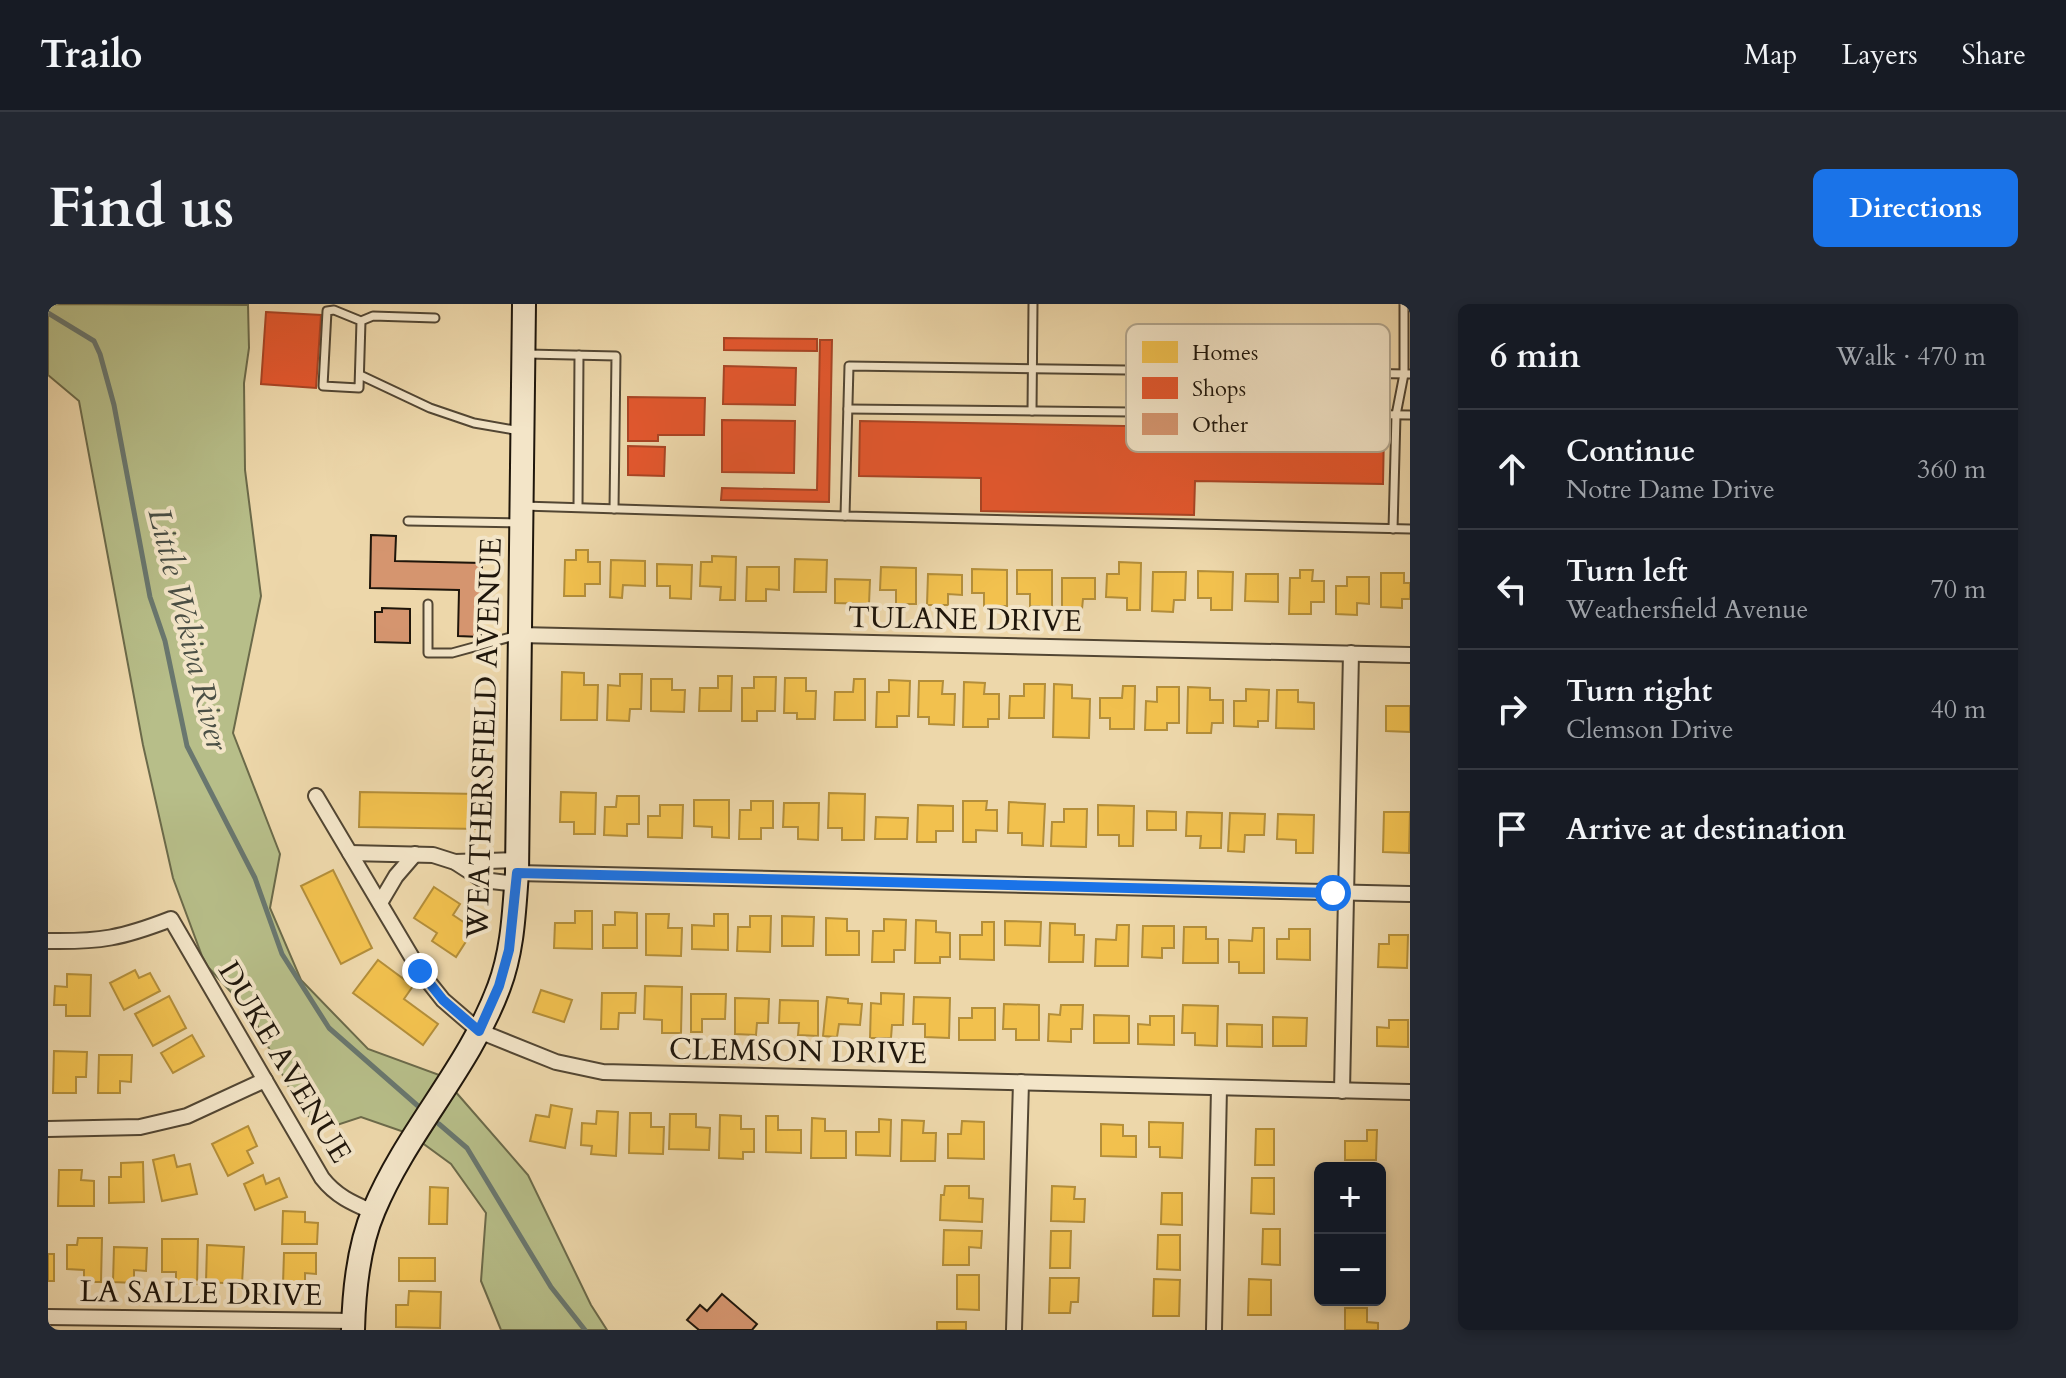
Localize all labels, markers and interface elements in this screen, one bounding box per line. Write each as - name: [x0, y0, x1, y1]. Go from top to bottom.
- text: Trailo: [40, 29, 142, 81]
- text: Map: [1744, 36, 1797, 74]
- text: Layers: [1841, 36, 1918, 74]
- text: Share: [1962, 36, 2026, 74]
- button: Directions: [1813, 169, 2018, 247]
- text: Find us: [48, 171, 234, 246]
- legend: [1126, 324, 1390, 452]
- text: 6 min: [1490, 333, 1581, 379]
- text: Homes: [1192, 338, 1258, 368]
- text: Walk · 470 m: [1836, 339, 1986, 374]
- text: Shops: [1192, 374, 1246, 404]
- text: Other: [1192, 410, 1249, 440]
- text: Continue: [1566, 431, 1695, 472]
- icon: ahead: [1490, 447, 1534, 491]
- text: 360 m: [1917, 452, 1986, 487]
- text: Notre Dame Drive: [1566, 472, 1775, 507]
- water label: Little Wekiva River: [137, 504, 240, 756]
- street label: WEATHERSFIELD AVENUE: [457, 537, 512, 940]
- text: Turn left: [1566, 551, 1688, 592]
- icon: left: [1490, 567, 1534, 611]
- text: 70 m: [1930, 572, 1986, 607]
- text: Weathersfield Avenue: [1566, 592, 1808, 627]
- street label: TULANE DRIVE: [848, 597, 1082, 642]
- text: Turn right: [1566, 671, 1712, 712]
- icon: right: [1490, 687, 1534, 731]
- text: 40 m: [1930, 692, 1986, 727]
- text: Clemson Drive: [1566, 712, 1734, 747]
- icon: arrive: [1490, 807, 1534, 851]
- text: Arrive at destination: [1566, 809, 1846, 850]
- route start: [1315, 875, 1351, 911]
- route end: [402, 953, 438, 989]
- street label: DUKE AVENUE: [208, 954, 361, 1171]
- street label: CLEMSON DRIVE: [668, 1029, 928, 1074]
- map controls: [1314, 1162, 1386, 1306]
- button: +: [1314, 1162, 1386, 1234]
- button: −: [1314, 1234, 1386, 1306]
- street label: LA SALLE DRIVE: [79, 1271, 323, 1316]

